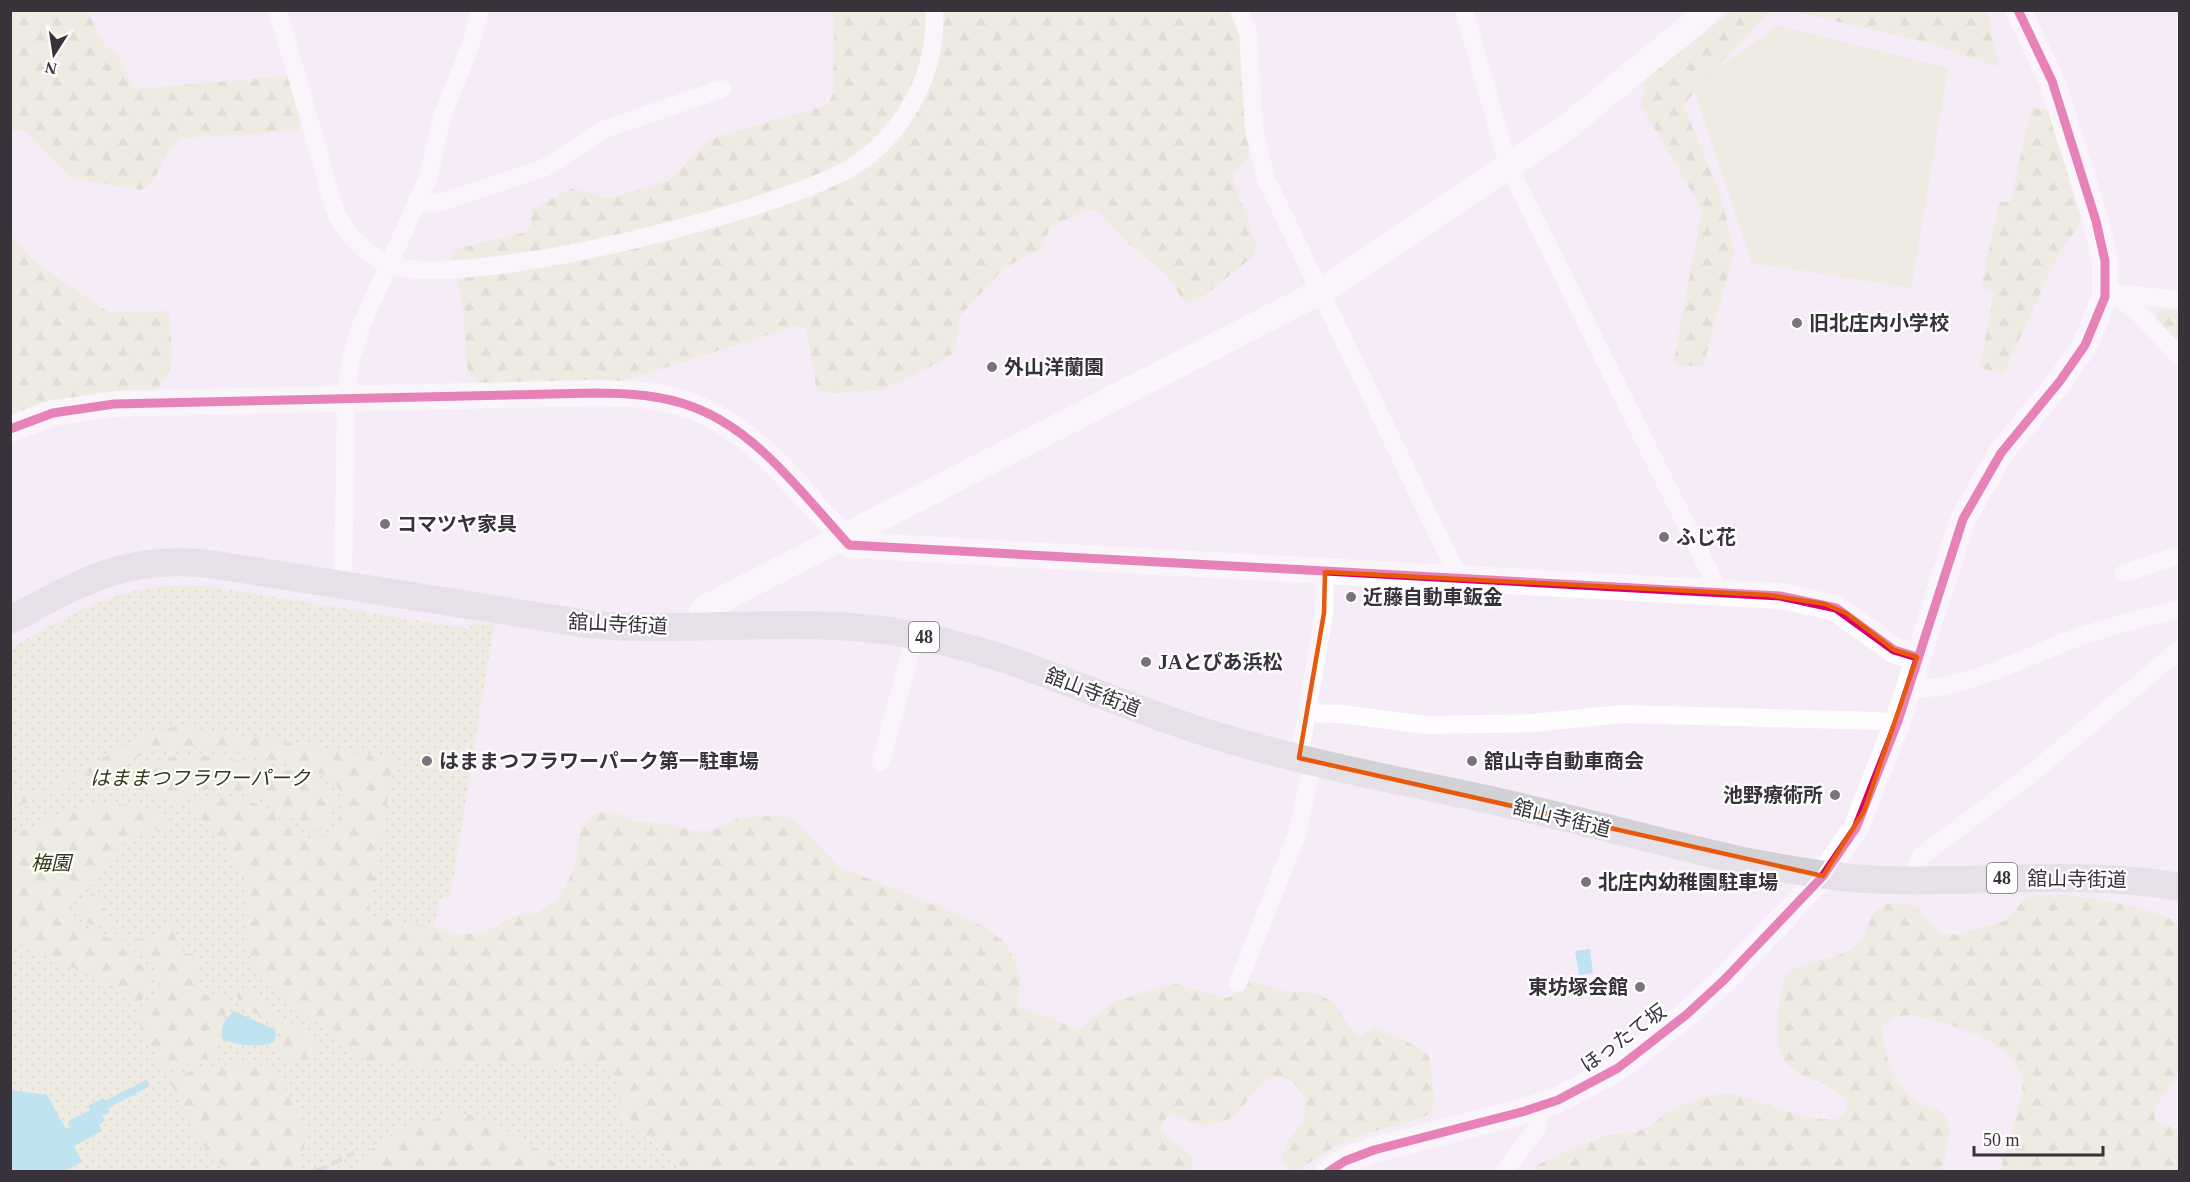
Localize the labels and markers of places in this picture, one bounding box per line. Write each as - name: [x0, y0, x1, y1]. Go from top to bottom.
- place label: 旧北庄内小学校: [1809, 312, 1949, 334]
- marker: 旧北庄内小学校: [1790, 316, 1804, 330]
- place label: 外山洋蘭園: [1004, 356, 1104, 378]
- marker: 外山洋蘭園: [985, 360, 999, 374]
- place label: コマツヤ家具: [397, 513, 517, 535]
- marker: コマツヤ家具: [378, 517, 392, 531]
- place label: ふじ花: [1676, 526, 1736, 548]
- marker: ふじ花: [1657, 530, 1671, 544]
- place label: 近藤自動車鈑金: [1363, 586, 1503, 608]
- marker: 近藤自動車鈑金: [1344, 590, 1358, 604]
- place label: JAとぴあ浜松: [1158, 651, 1282, 673]
- marker: JAとぴあ浜松: [1139, 655, 1153, 669]
- place label: はままつフラワーパーク第一駐車場: [439, 750, 759, 772]
- place label: 舘山寺自動車商会: [1484, 750, 1644, 772]
- marker: はままつフラワーパーク第一駐車場: [420, 754, 434, 768]
- marker: 舘山寺自動車商会: [1465, 754, 1479, 768]
- place label: 池野療術所: [1723, 784, 1823, 806]
- marker: 池野療術所: [1828, 788, 1842, 802]
- place label: 北庄内幼稚園駐車場: [1598, 871, 1778, 893]
- marker: 北庄内幼稚園駐車場: [1579, 875, 1593, 889]
- place label: 東坊塚会館: [1528, 976, 1628, 998]
- marker: 東坊塚会館: [1633, 980, 1647, 994]

